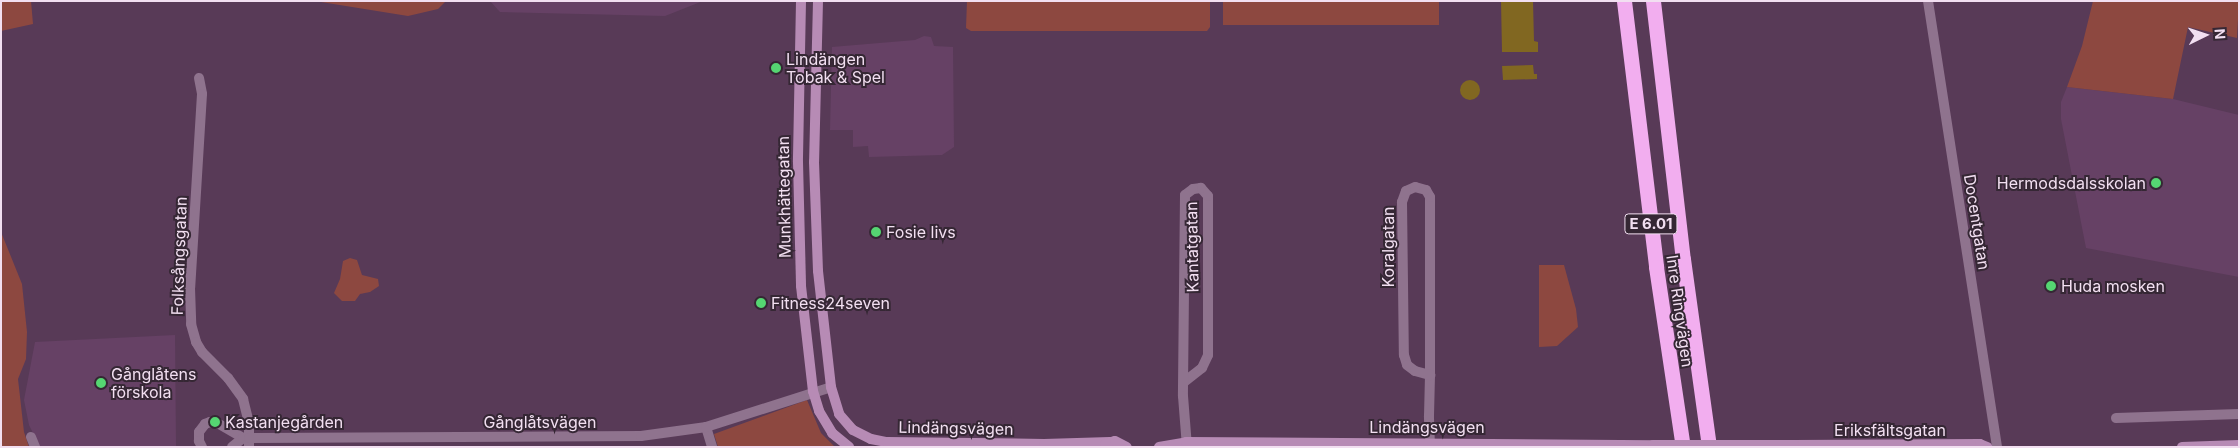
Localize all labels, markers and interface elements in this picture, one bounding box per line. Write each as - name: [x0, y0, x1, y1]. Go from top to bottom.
- north arrow: [2180, 10, 2230, 60]
- text: N: [2212, 28, 2229, 40]
- place label: Lindängen Tobak & Spel: [786, 49, 885, 87]
- marker: Lindängen Tobak & Spel: [770, 62, 782, 74]
- street label: Munkhättegatan: [773, 136, 795, 258]
- street label: Docentgatan: [1960, 173, 1994, 271]
- place label: Hermodsdalsskolan: [1997, 173, 2146, 193]
- marker: Hermodsdalsskolan: [2150, 177, 2162, 189]
- street label: Folksångsgatan: [167, 196, 191, 316]
- street label: Kantatgatan: [1182, 201, 1202, 293]
- street label: Koralgatan: [1378, 206, 1398, 288]
- road number: E 6.01: [1624, 212, 1678, 236]
- place label: Fosie livs: [886, 222, 956, 242]
- marker: Fosie livs: [870, 226, 882, 238]
- street label: Inre Ringvägen: [1663, 254, 1697, 368]
- place label: Huda mosken: [2061, 276, 2165, 296]
- marker: Huda mosken: [2045, 280, 2057, 292]
- place label: Fitness24seven: [771, 293, 890, 313]
- marker: Fitness24seven: [755, 297, 767, 309]
- place label: Gånglåtens förskola: [111, 364, 196, 402]
- marker: Gånglåtens förskola: [95, 377, 107, 389]
- place label: Kastanjegården: [225, 412, 343, 432]
- street label: Gånglåtsvägen: [483, 412, 597, 432]
- marker: Kastanjegården: [209, 416, 221, 428]
- street label: Lindängsvägen: [898, 417, 1014, 439]
- street label: Lindängsvägen: [1369, 417, 1485, 437]
- street label: Eriksfältsgatan: [1834, 420, 1946, 440]

